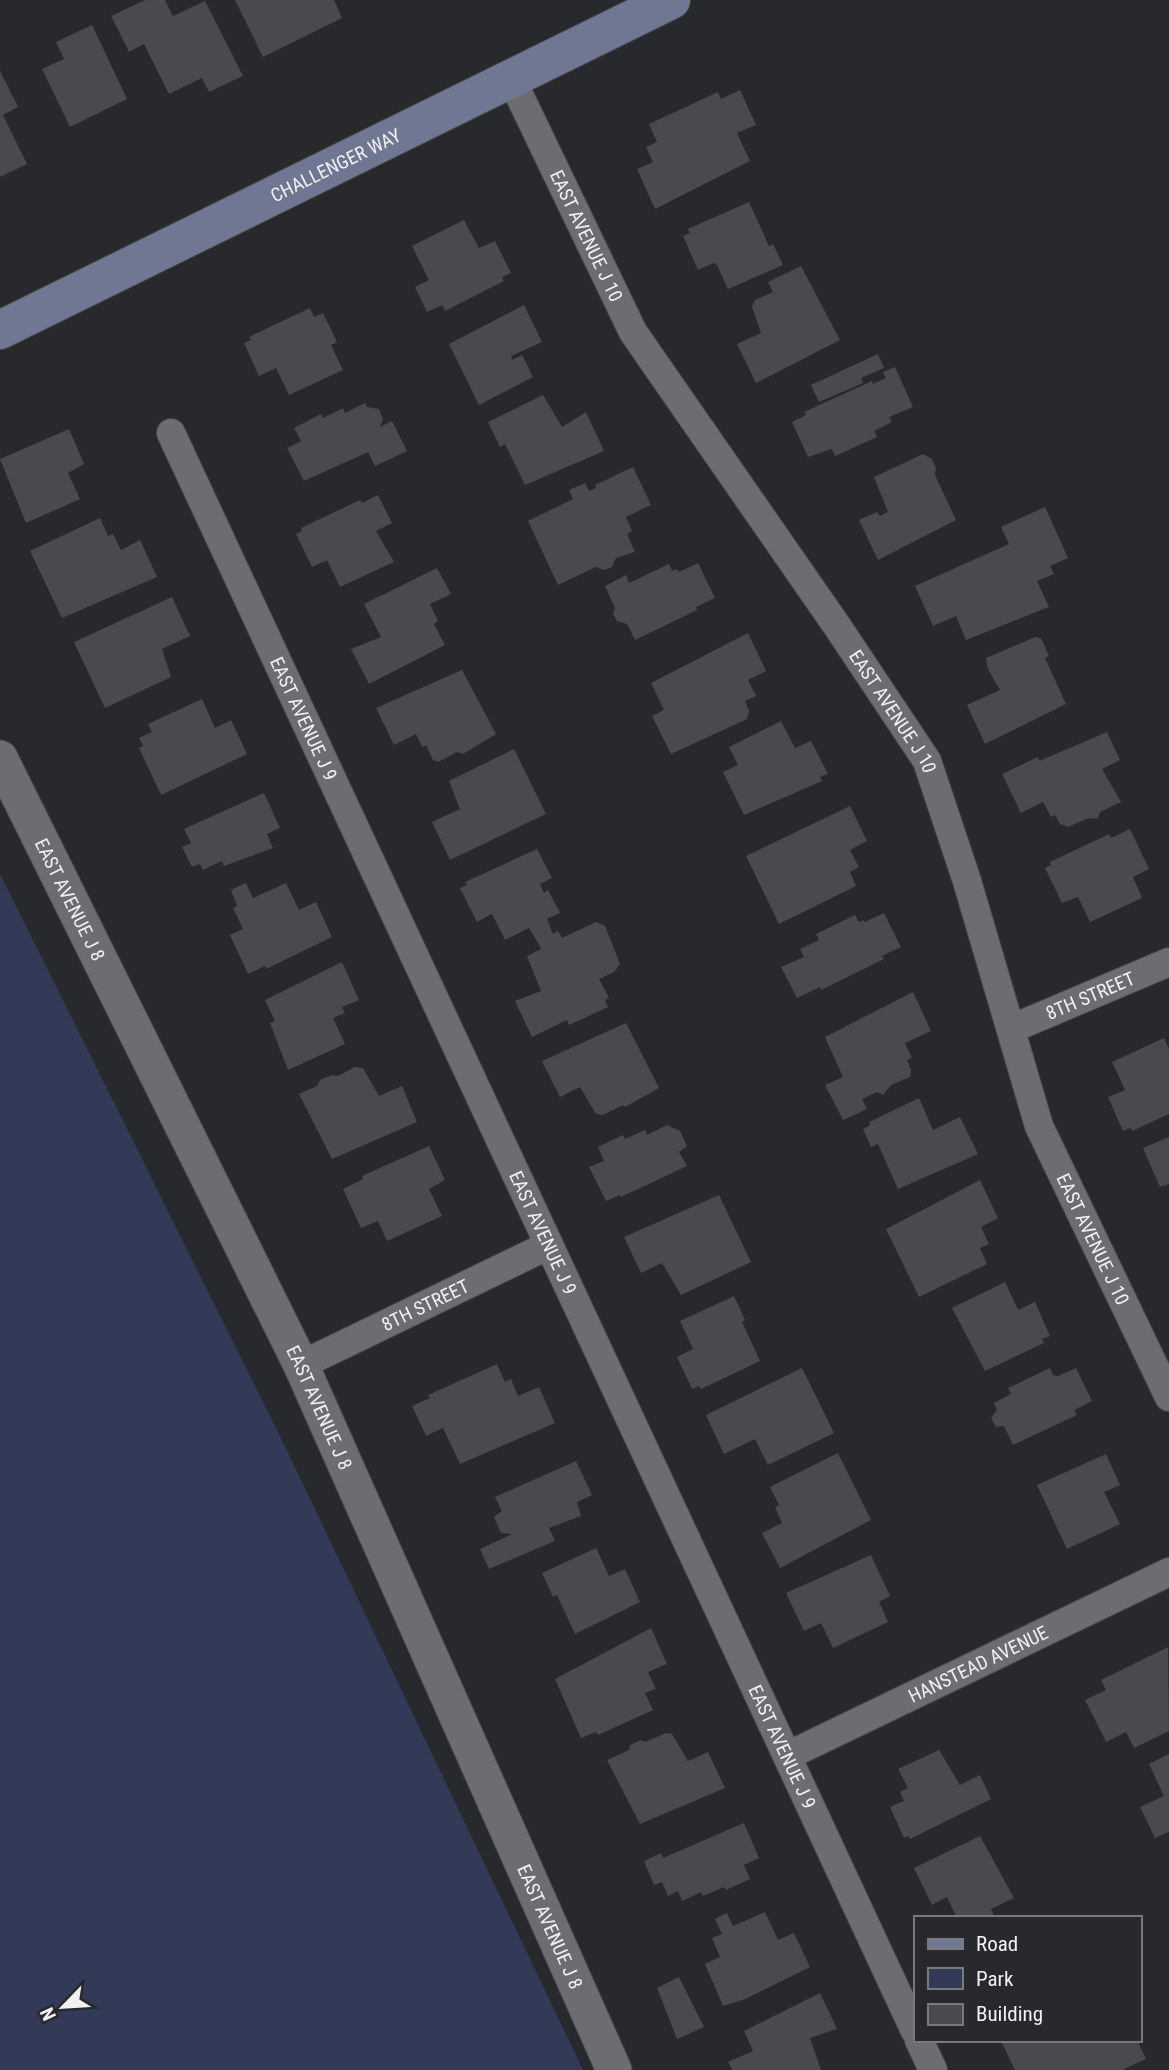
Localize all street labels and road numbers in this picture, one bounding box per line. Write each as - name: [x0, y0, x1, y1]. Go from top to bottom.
- street label: CHALLENGER WAY: [267, 123, 405, 207]
- street label: EAST AVENUE J 10: [545, 166, 628, 305]
- street label: EAST AVENUE J 10: [845, 645, 942, 776]
- street label: EAST AVENUE J 9: [265, 653, 343, 784]
- street label: EAST AVENUE J 8: [30, 835, 110, 965]
- street label: 8TH STREET: [1042, 966, 1138, 1024]
- street label: EAST AVENUE J 9: [505, 1167, 582, 1298]
- street label: EAST AVENUE J 10: [1052, 1169, 1134, 1308]
- street label: 8TH STREET: [378, 1274, 473, 1336]
- street label: EAST AVENUE J 8: [282, 1342, 357, 1473]
- street label: HANSTEAD AVENUE: [904, 1621, 1052, 1707]
- street label: EAST AVENUE J 9: [744, 1681, 821, 1812]
- street label: EAST AVENUE J 8: [513, 1861, 588, 1992]

